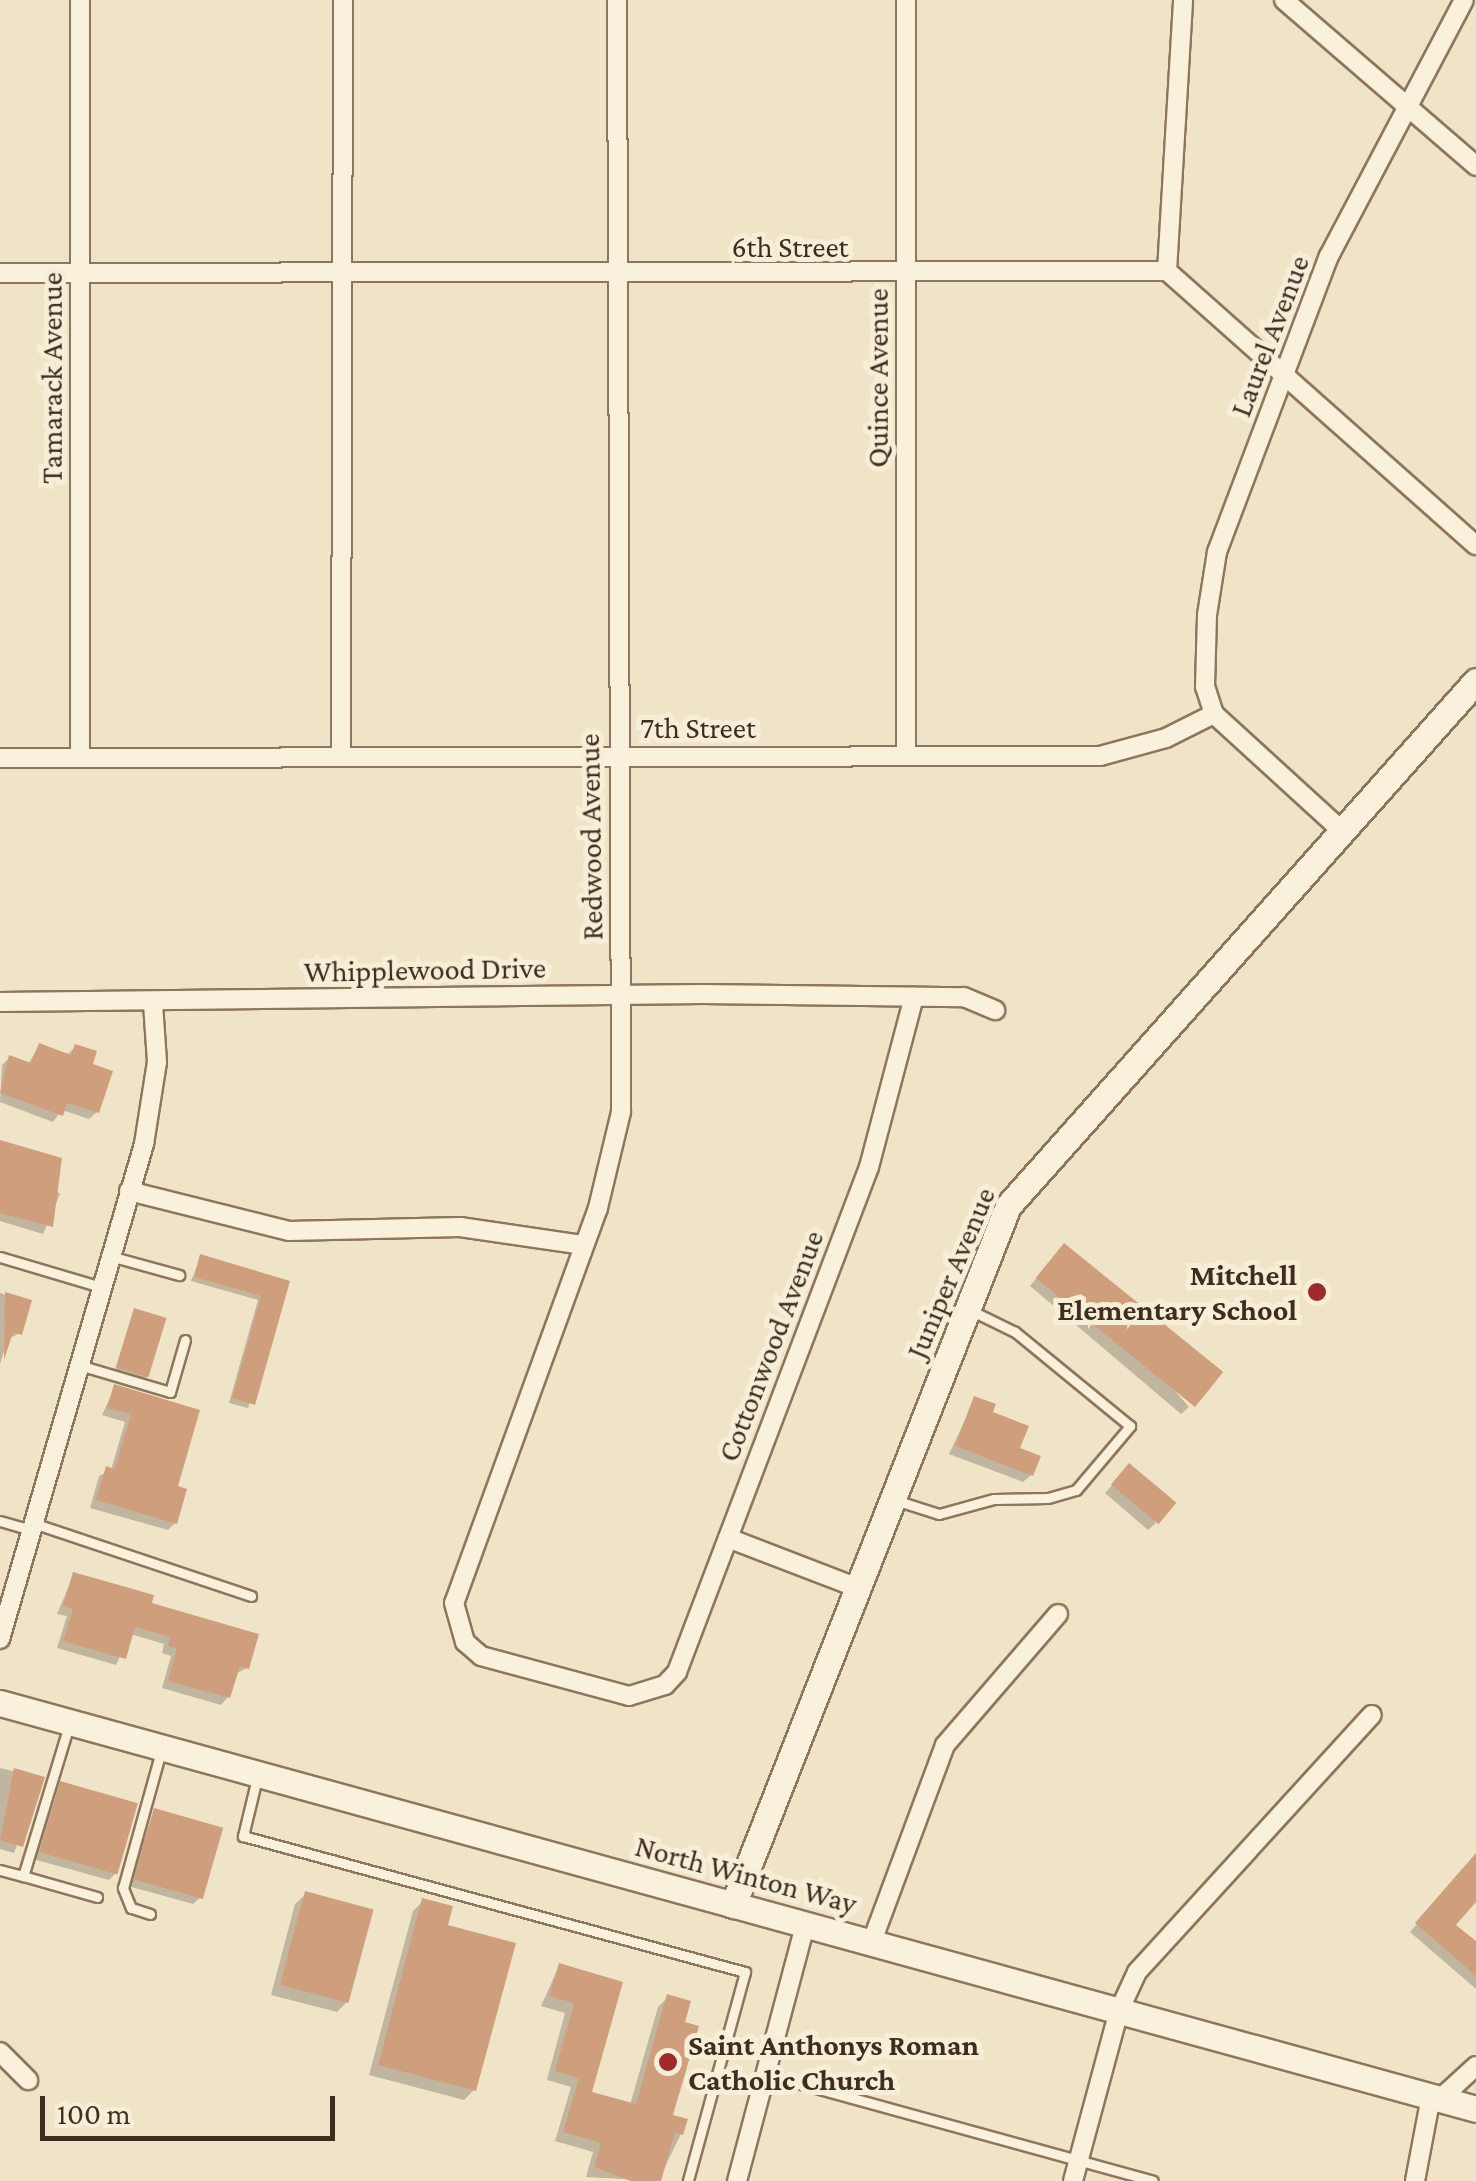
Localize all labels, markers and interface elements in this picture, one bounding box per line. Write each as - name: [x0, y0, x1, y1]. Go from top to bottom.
- street label: 6th Street: [731, 229, 849, 265]
- street label: Laurel Avenue: [1223, 250, 1317, 422]
- street label: Tamarack Avenue: [34, 272, 70, 484]
- street label: Quince Avenue: [860, 288, 896, 468]
- street label: 7th Street: [640, 710, 756, 746]
- street label: Redwood Avenue: [571, 733, 611, 941]
- street label: Whipplewood Drive: [304, 950, 546, 990]
- street label: Juniper Avenue: [899, 1182, 1003, 1364]
- street label: Cottonwood Avenue: [710, 1225, 832, 1467]
- place label: Mitchell Elementary School: [1057, 1257, 1297, 1328]
- marker: Mitchell Elementary School: [1306, 1281, 1328, 1303]
- street label: North Winton Way: [631, 1828, 861, 1922]
- place label: Saint Anthonys Roman Catholic Church: [688, 2027, 979, 2098]
- marker: Saint Anthonys Roman Catholic Church: [657, 2051, 679, 2073]
- scale bar: [45, 2076, 340, 2138]
- text: 100 m: [57, 2097, 131, 2130]

